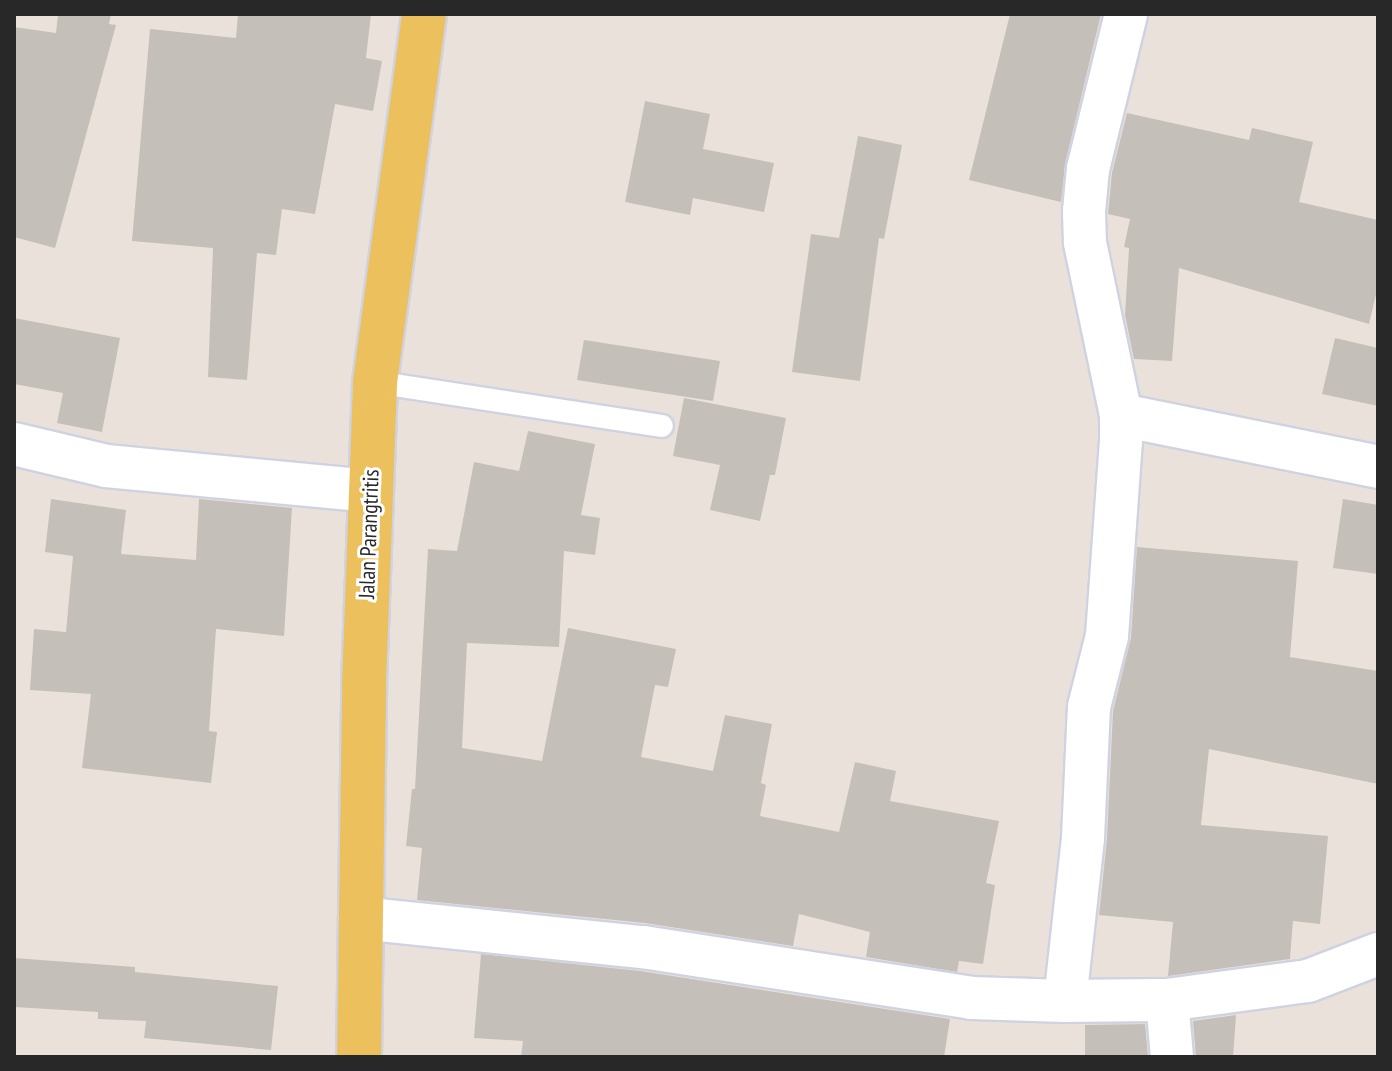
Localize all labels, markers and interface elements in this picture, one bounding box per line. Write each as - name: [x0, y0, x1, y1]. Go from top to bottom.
- street label: Jalan Parangtritis: [354, 469, 384, 599]

